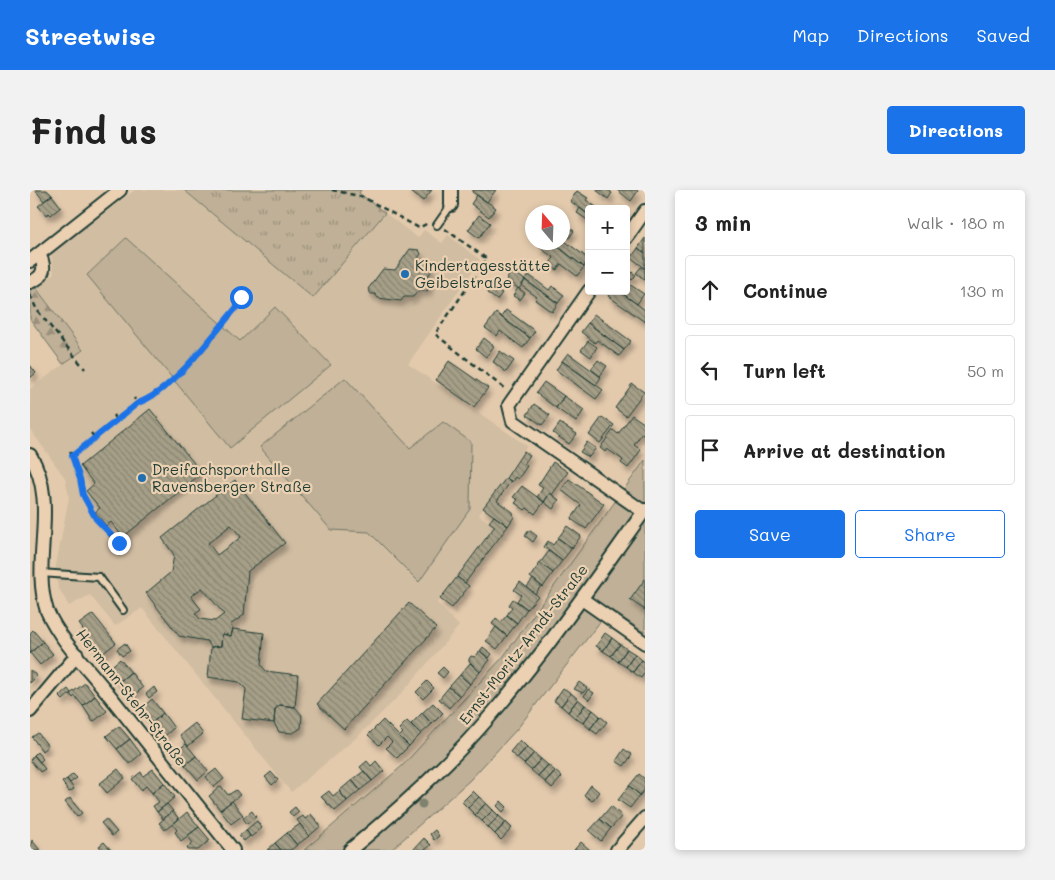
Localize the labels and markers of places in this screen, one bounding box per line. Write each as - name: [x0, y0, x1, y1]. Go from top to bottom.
- place label: Kindertagesstätte Geibelstraße: [415, 255, 550, 292]
- marker: Kindertagesstätte Geibelstraße: [399, 268, 411, 280]
- place label: Dreifachsporthalle Ravensberger Straße: [152, 459, 311, 496]
- marker: Dreifachsporthalle Ravensberger Straße: [136, 472, 148, 484]

